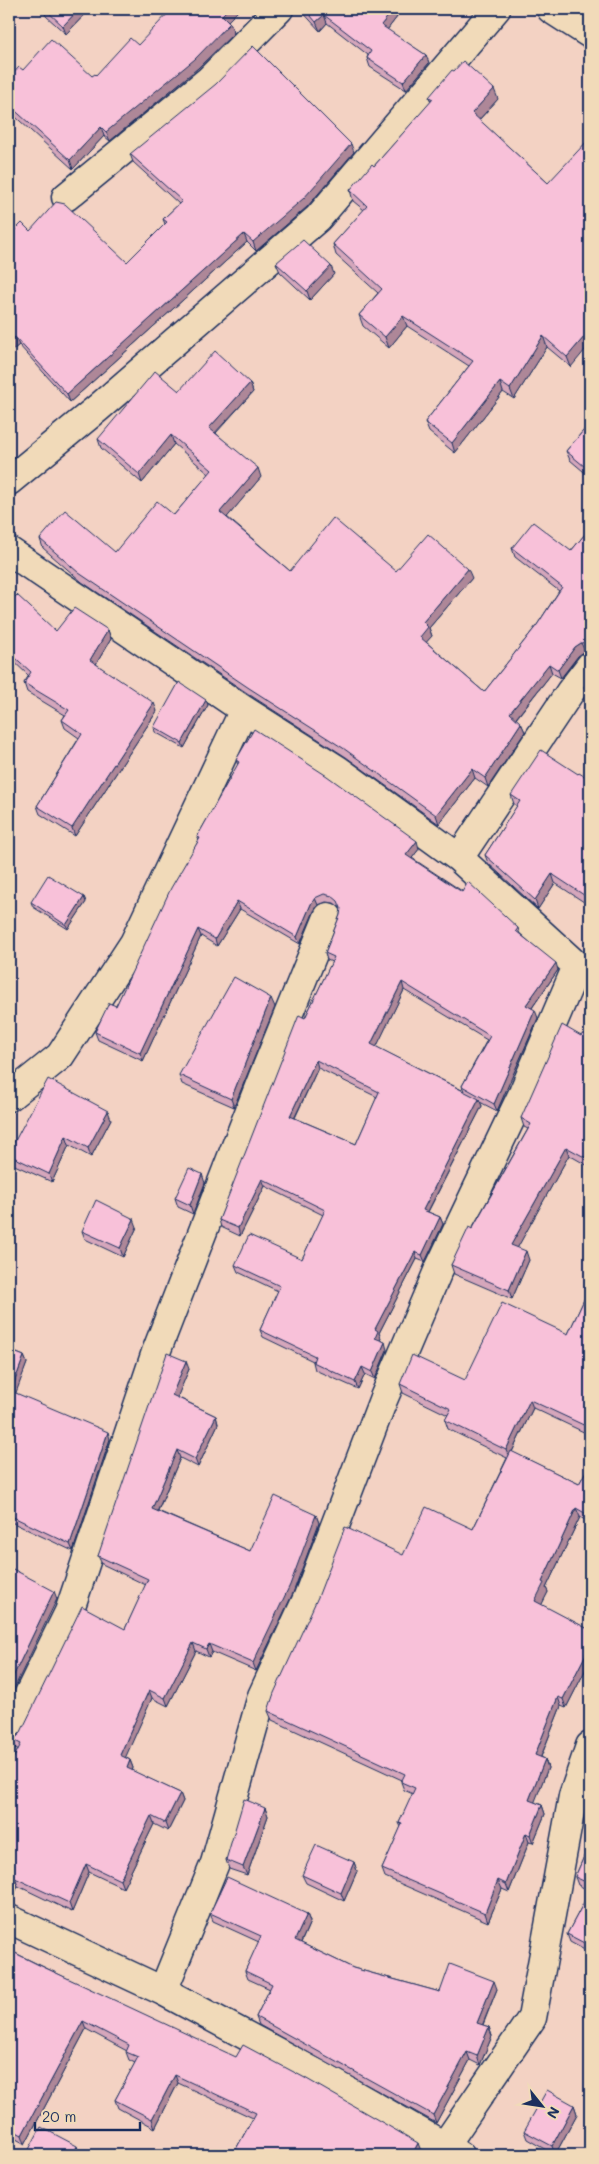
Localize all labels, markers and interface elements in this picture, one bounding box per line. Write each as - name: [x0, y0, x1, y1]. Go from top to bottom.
- north arrow: [516, 2082, 566, 2132]
- scale bar: [35, 2099, 140, 2131]
- text: N: [543, 2103, 565, 2122]
- text: 20 m: [42, 2106, 76, 2126]

